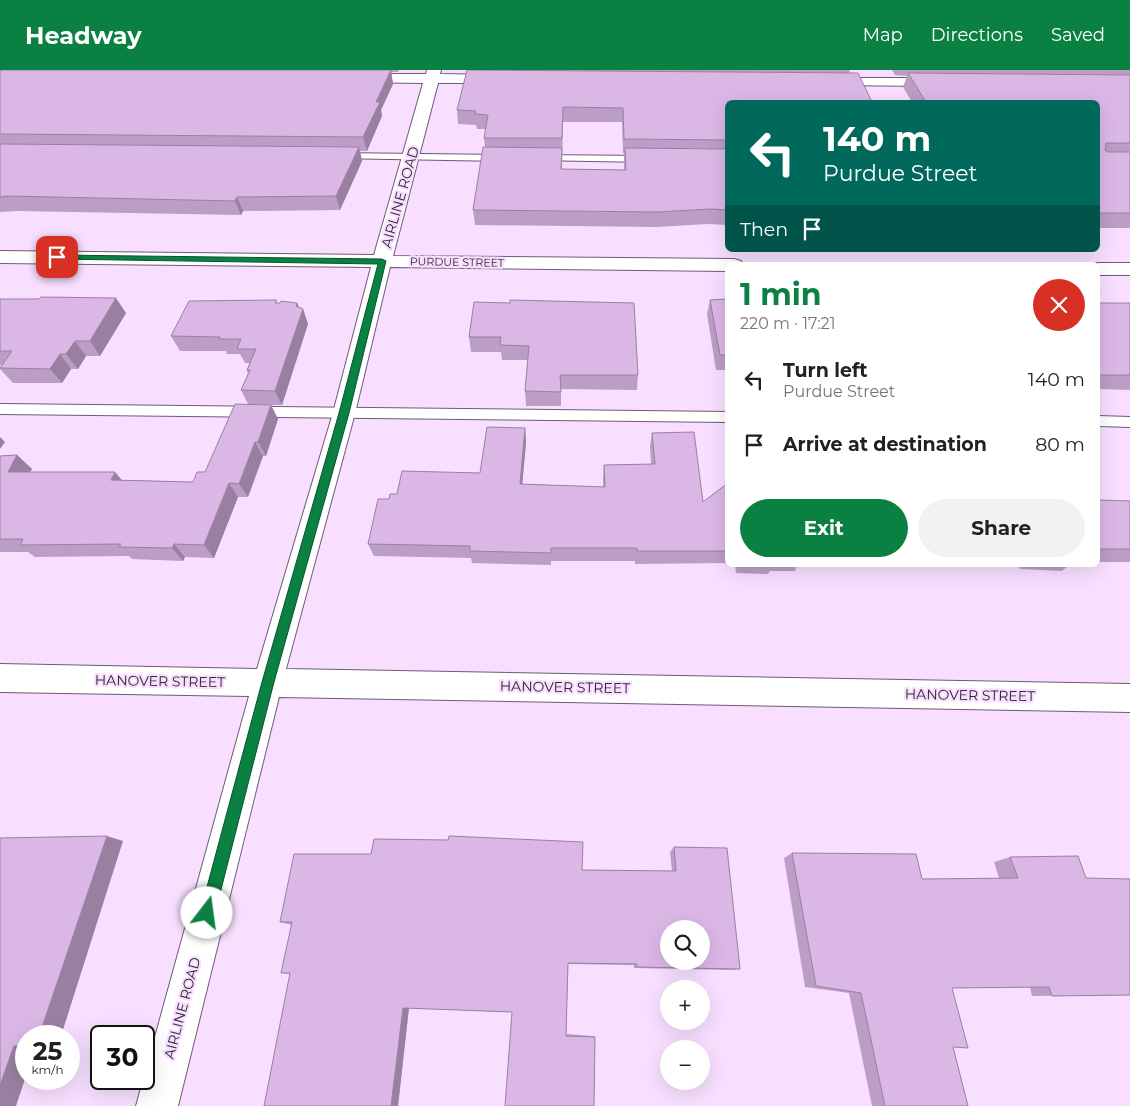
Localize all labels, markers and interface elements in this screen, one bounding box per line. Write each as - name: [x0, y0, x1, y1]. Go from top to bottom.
- text: Headway: [25, 21, 142, 50]
- text: Map: [863, 24, 903, 46]
- text: Directions: [931, 24, 1023, 46]
- text: Saved: [1051, 24, 1105, 46]
- text: 140 m: [823, 117, 931, 160]
- icon: left: [740, 120, 805, 185]
- street label: AIRLINE ROAD: [377, 144, 423, 250]
- text: Purdue Street: [823, 160, 977, 187]
- icon: arrive: [798, 215, 826, 243]
- text: Then: [740, 218, 788, 241]
- pin: [36, 236, 78, 278]
- icon: arrive: [43, 243, 71, 271]
- street label: PURDUE STREET: [410, 254, 505, 270]
- text: 1 min: [740, 276, 821, 313]
- button: close: [1033, 279, 1085, 331]
- text: 220 m · 17:21: [740, 314, 835, 333]
- text: Turn left: [783, 359, 868, 382]
- icon: left: [740, 366, 768, 394]
- text: 140 m: [1028, 368, 1085, 391]
- text: Purdue Street: [783, 382, 895, 401]
- icon: arrive: [740, 431, 768, 459]
- text: Arrive at destination: [783, 433, 987, 456]
- text: 80 m: [1035, 433, 1085, 456]
- button: Exit: [740, 499, 908, 557]
- button: Share: [918, 499, 1085, 557]
- street label: HANOVER STREET: [95, 671, 225, 691]
- street label: HANOVER STREET: [500, 677, 630, 697]
- street label: HANOVER STREET: [905, 685, 1035, 705]
- position arrow: [180, 886, 232, 938]
- map controls: [660, 920, 710, 1090]
- button: search: [660, 920, 710, 970]
- street label: AIRLINE ROAD: [160, 955, 204, 1061]
- button: +: [660, 980, 710, 1030]
- speed limit sign: 30: [90, 1025, 155, 1090]
- text: 25: [33, 1036, 62, 1066]
- button: −: [660, 1040, 710, 1090]
- text: km/h: [31, 1062, 64, 1077]

